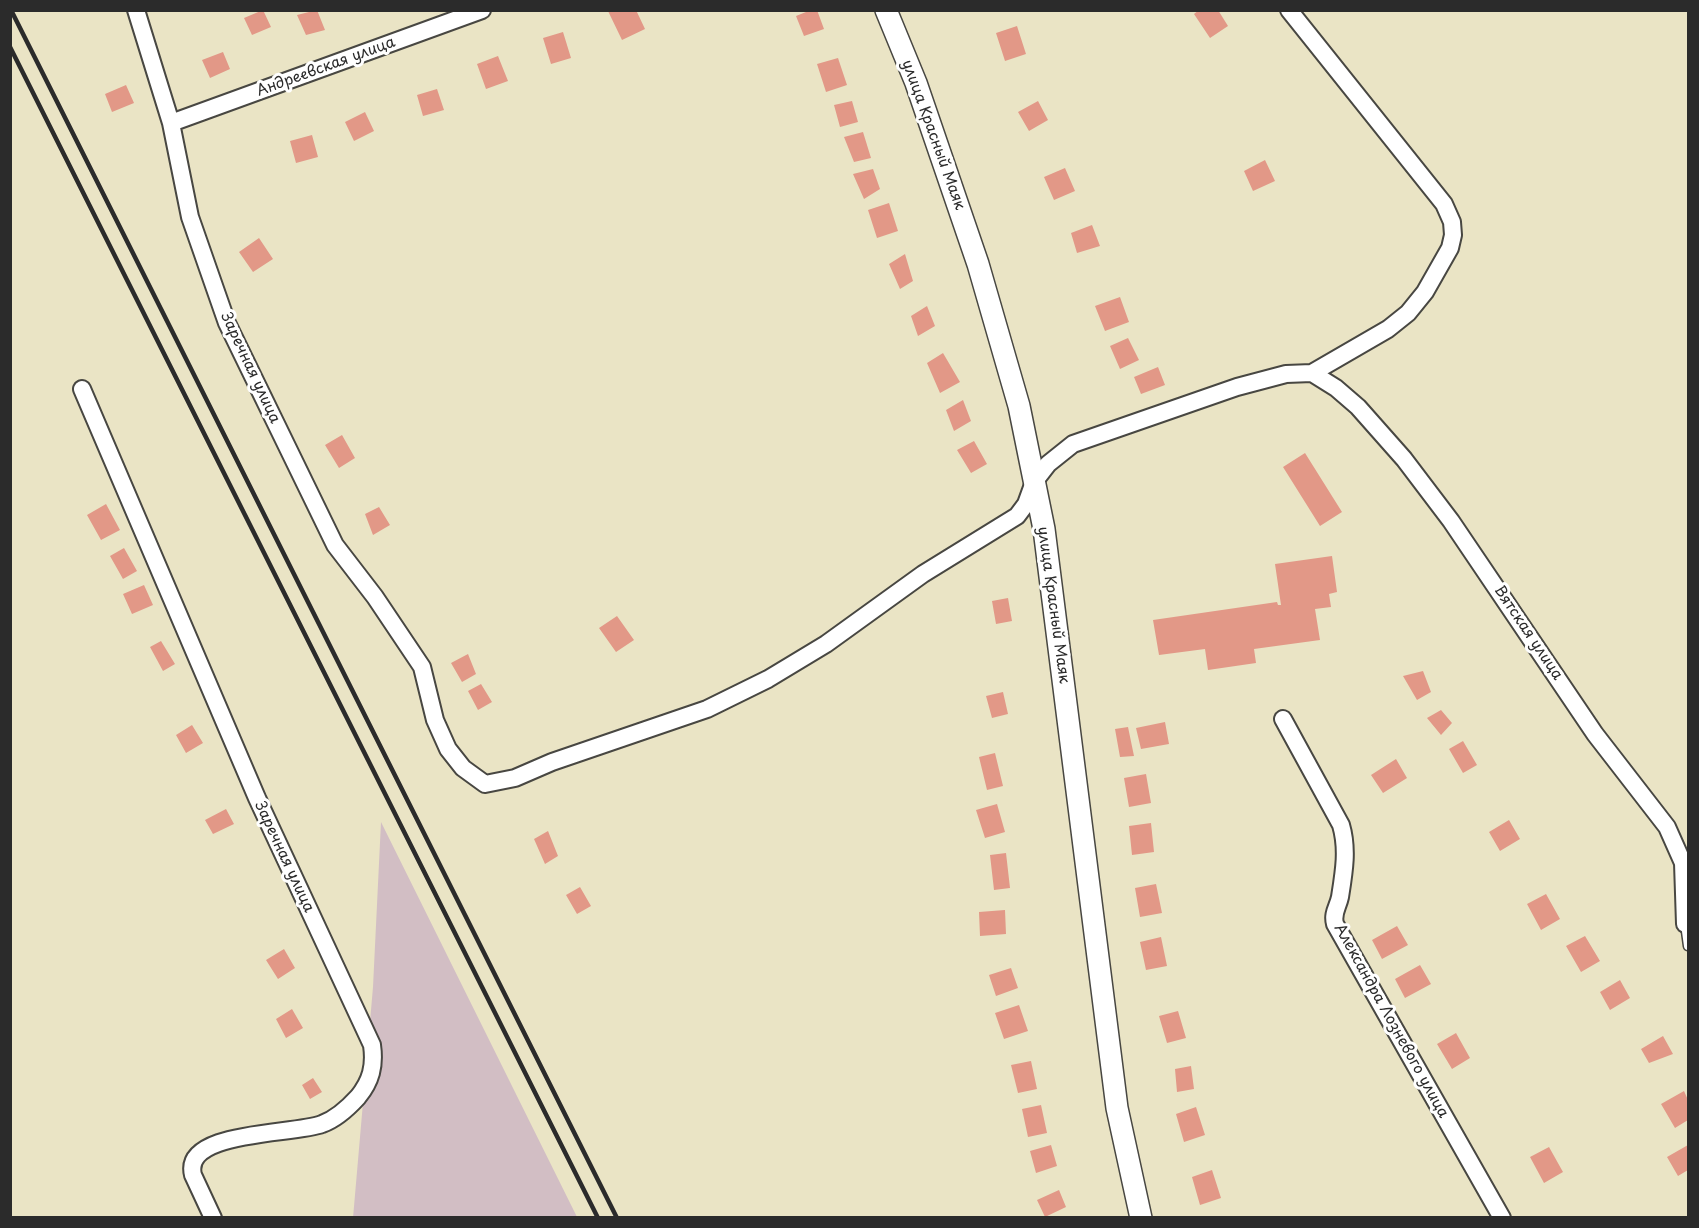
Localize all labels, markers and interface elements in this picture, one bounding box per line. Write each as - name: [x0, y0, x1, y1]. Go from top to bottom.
- street label: Андреевская улица: [254, 34, 398, 100]
- street label: улица Красный Маяк: [897, 58, 969, 212]
- street label: Заречная улица: [216, 310, 284, 426]
- street label: улица Красный Маяк: [1033, 525, 1073, 685]
- street label: Вятская улица: [1490, 583, 1566, 683]
- street label: Заречная улица: [250, 799, 318, 915]
- street label: Александра Лозневого улица: [1330, 921, 1452, 1121]

